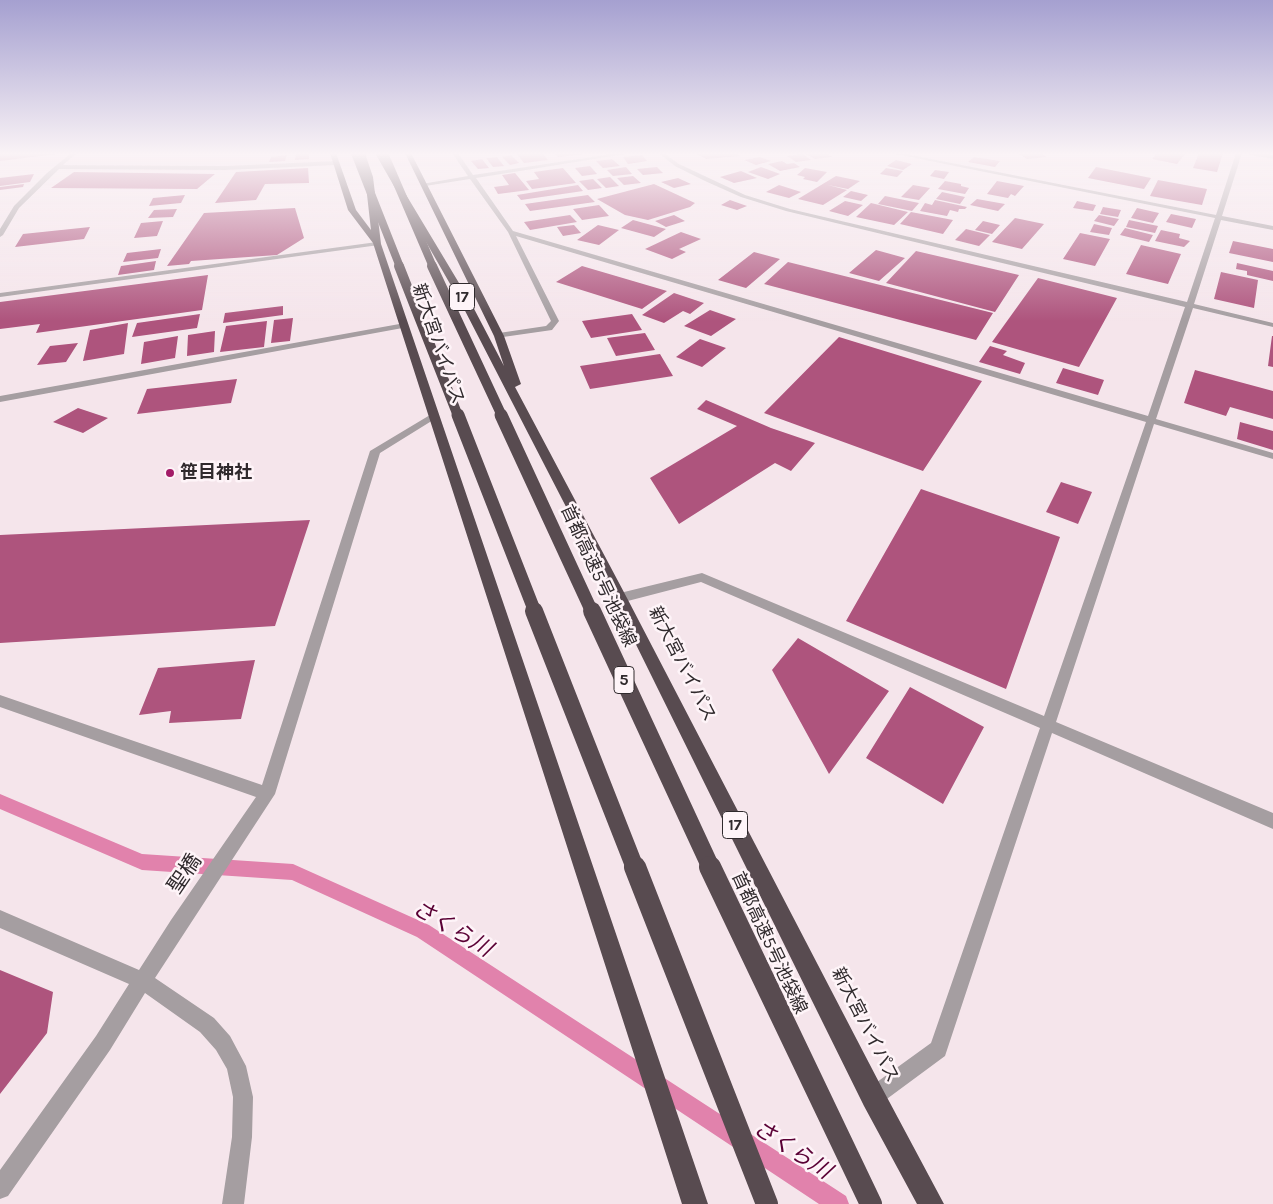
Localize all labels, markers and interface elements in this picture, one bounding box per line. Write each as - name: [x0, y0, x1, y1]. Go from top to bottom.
- street label: 新大宮バイパス: [407, 281, 469, 407]
- road number: 17: [450, 284, 474, 310]
- place label: 笹目神社: [180, 462, 252, 484]
- marker: 笹目神社: [164, 467, 176, 479]
- street label: 首都高速5号池袋線: [556, 502, 640, 650]
- street label: 新大宮バイパス: [644, 603, 720, 725]
- road number: 5: [614, 666, 634, 694]
- road number: 17: [722, 812, 748, 838]
- street label: 聖橋: [163, 850, 207, 898]
- street label: 首都高速5号池袋線: [727, 869, 811, 1017]
- water label: さくら川: [407, 895, 497, 963]
- street label: 新大宮バイパス: [827, 964, 903, 1086]
- water label: さくら川: [748, 1115, 836, 1185]

